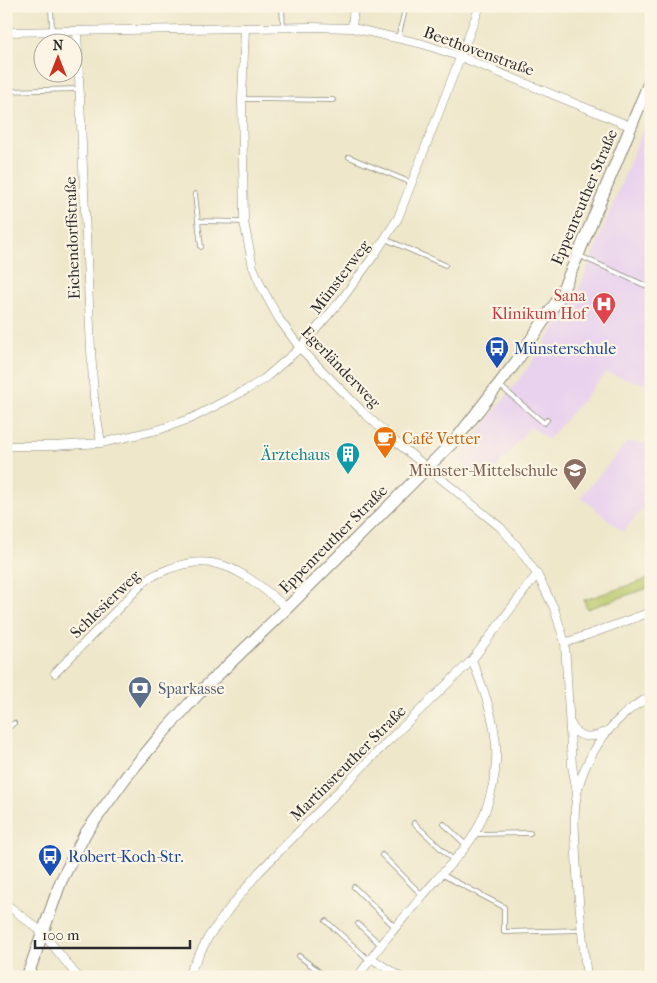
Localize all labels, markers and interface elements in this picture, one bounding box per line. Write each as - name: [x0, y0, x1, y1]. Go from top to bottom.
- street label: Beethovenstraße: [421, 22, 537, 80]
- north arrow: [32, 32, 82, 82]
- text: N: [53, 37, 64, 54]
- street label: Eppenreuther Straße: [547, 126, 621, 268]
- street label: Eichendorffstraße: [60, 176, 84, 300]
- street label: Münsterweg: [306, 236, 374, 318]
- place label: Sana Klinikum Hof: [491, 286, 590, 323]
- hospital icon: Sana Klinikum Hof: [591, 291, 617, 325]
- street label: Egerländerweg: [298, 322, 385, 412]
- bus stop icon: Münsterschule: [484, 335, 510, 369]
- place label: Münsterschule: [514, 339, 616, 358]
- cafe icon: Café Vetter: [372, 425, 398, 459]
- place label: Café Vetter: [402, 429, 480, 448]
- building icon: Ärztehaus: [335, 441, 361, 475]
- place label: Ärztehaus: [260, 445, 330, 464]
- school or university icon: Münster-Mittelschule: [562, 457, 588, 491]
- place label: Münster-Mittelschule: [409, 461, 558, 480]
- street label: Eppenreuther Straße: [275, 481, 391, 597]
- street label: Schlesierweg: [66, 566, 144, 642]
- bank icon: Sparkasse: [127, 675, 153, 709]
- place label: Sparkasse: [158, 679, 224, 698]
- street label: Martinsreuther Straße: [286, 701, 410, 825]
- bus stop icon: Robert-Koch-Str.: [37, 843, 63, 877]
- place label: Robert-Koch-Str.: [68, 847, 183, 866]
- scale bar: [35, 918, 190, 950]
- text: 100 m: [42, 926, 80, 944]

